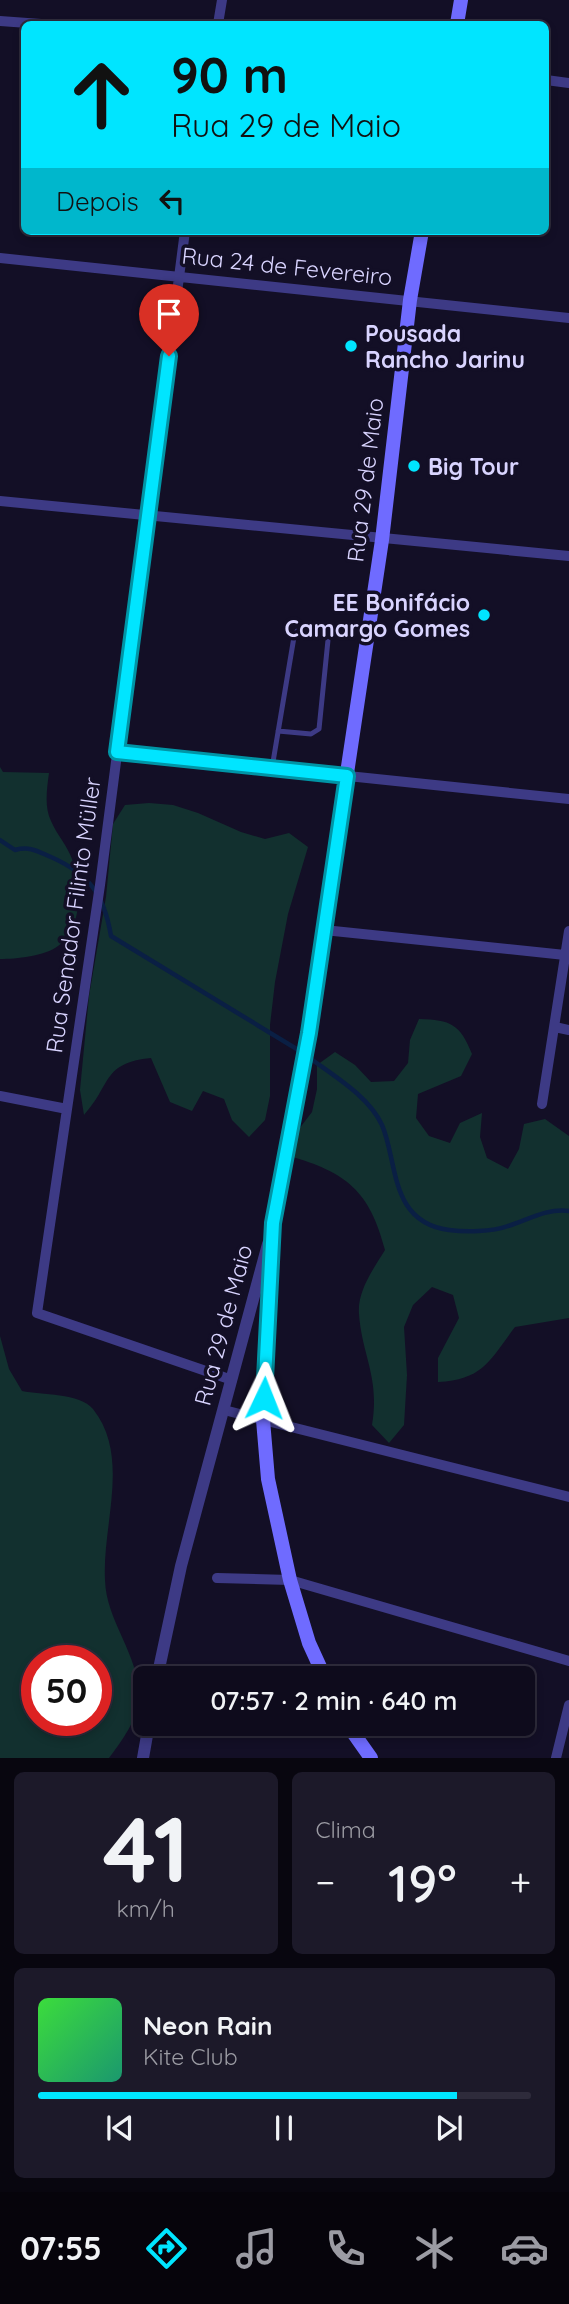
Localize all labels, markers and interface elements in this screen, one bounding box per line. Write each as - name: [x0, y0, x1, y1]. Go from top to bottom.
- text: 90 m: [171, 44, 288, 105]
- icon: ahead: [56, 49, 147, 140]
- text: Rua 29 de Maio: [171, 105, 401, 145]
- icon: left: [153, 182, 191, 220]
- text: Depois: [56, 185, 139, 218]
- street label: Rua 24 de Fevereiro: [180, 241, 394, 291]
- pin: [139, 284, 199, 356]
- icon: arrive: [150, 295, 188, 333]
- place label: Pousada Rancho Jarinu: [365, 319, 525, 374]
- marker: Pousada Rancho Jarinu: [343, 338, 359, 354]
- street label: Rua 29 de Maio: [341, 396, 389, 564]
- place label: Big Tour: [428, 452, 519, 481]
- marker: Big Tour: [406, 458, 422, 474]
- place label: EE Bonifácio Camargo Gomes: [285, 588, 470, 643]
- marker: EE Bonifácio Camargo Gomes: [476, 607, 492, 623]
- street label: Rua Senador Filinto Müller: [39, 775, 107, 1055]
- street label: Rua 29 de Maio: [188, 1241, 258, 1409]
- position arrow: [227, 1361, 301, 1435]
- speed limit sign: 50: [21, 1645, 112, 1736]
- text: 07:57 · 2 min · 640 m: [211, 1684, 457, 1717]
- text: 41: [103, 1791, 189, 1905]
- text: Clima: [316, 1815, 376, 1844]
- text: 19°: [388, 1850, 457, 1915]
- text: −: [316, 1858, 335, 1906]
- text: +: [510, 1858, 531, 1906]
- text: km/h: [117, 1894, 175, 1923]
- text: Neon Rain: [143, 2009, 272, 2042]
- text: Kite Club: [143, 2042, 238, 2071]
- icon: previous: [101, 2109, 139, 2147]
- icon: pause: [265, 2109, 303, 2147]
- icon: next: [430, 2109, 468, 2147]
- icon: directions: [142, 2224, 191, 2273]
- icon: music: [232, 2224, 281, 2273]
- icon: phone: [321, 2224, 370, 2273]
- icon: climate: [410, 2224, 459, 2273]
- icon: car: [500, 2224, 549, 2273]
- text: 07:55: [20, 2228, 102, 2268]

